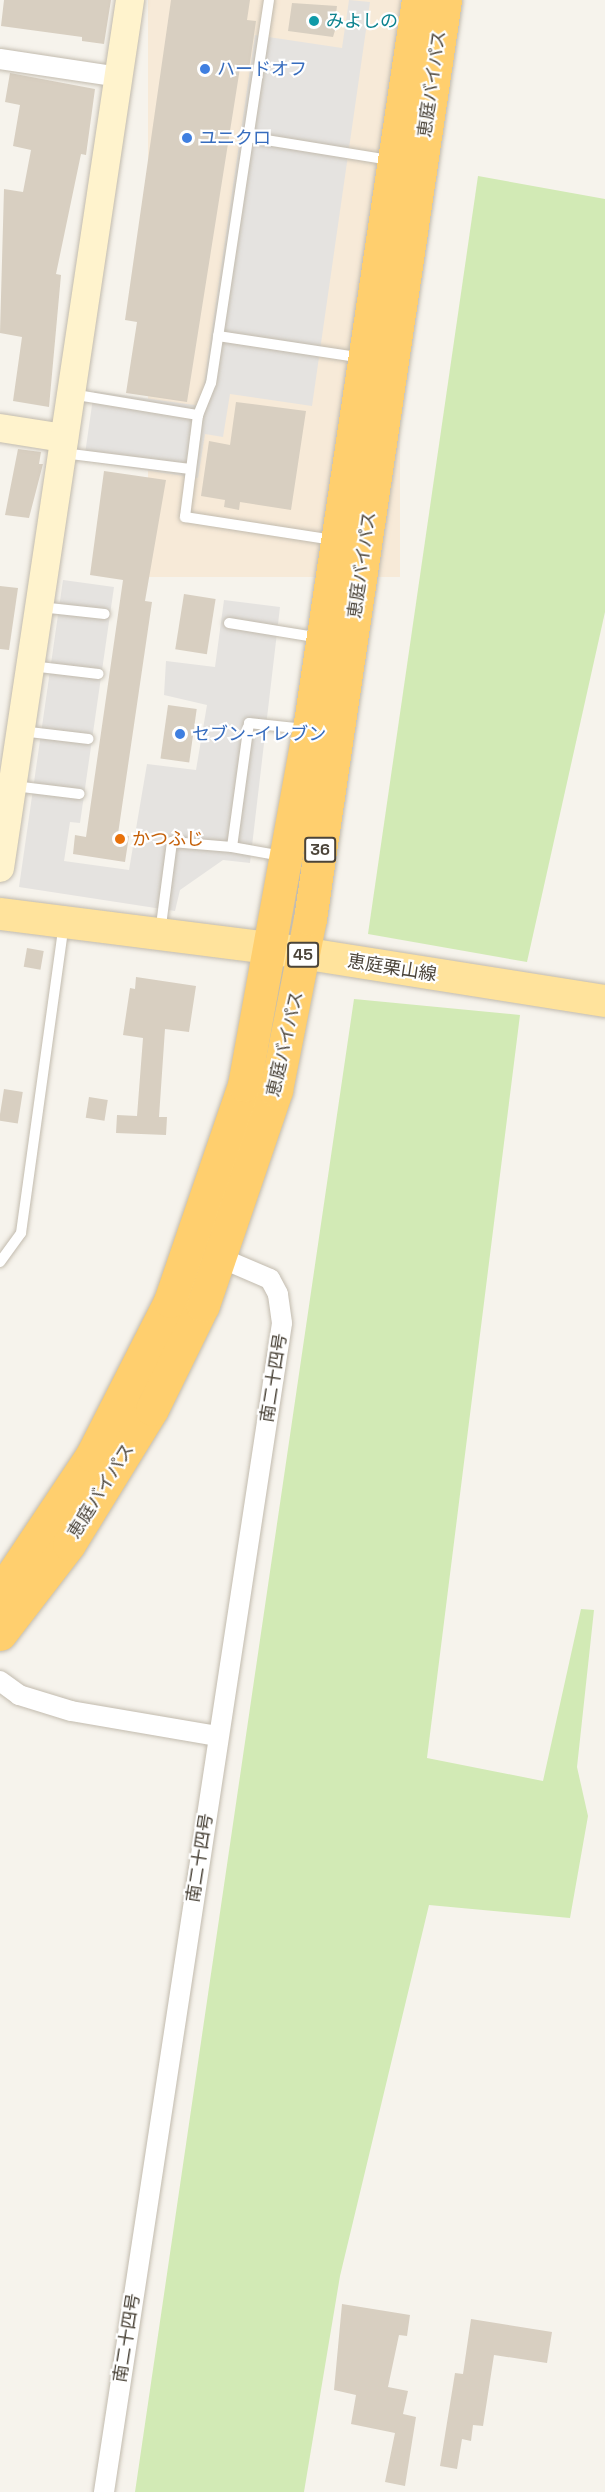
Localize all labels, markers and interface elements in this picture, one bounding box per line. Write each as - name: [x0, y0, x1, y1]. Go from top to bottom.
- place label: みよしの: [326, 10, 398, 32]
- marker: みよしの: [307, 14, 321, 28]
- street label: 恵庭バイパス: [414, 29, 450, 139]
- place label: ハードオフ: [217, 58, 307, 80]
- marker: ハードオフ: [198, 62, 212, 76]
- place label: ユニクロ: [199, 127, 271, 149]
- marker: ユニクロ: [180, 131, 194, 145]
- street label: 恵庭バイパス: [344, 510, 380, 620]
- place label: セブン-イレブン: [192, 723, 326, 745]
- marker: セブン-イレブン: [173, 727, 187, 741]
- place label: かつふじ: [132, 828, 204, 850]
- marker: かつふじ: [113, 832, 127, 846]
- road number: 36: [304, 837, 336, 863]
- road number: 45: [286, 942, 320, 968]
- street label: 恵庭栗山線: [346, 950, 438, 986]
- street label: 恵庭バイパス: [262, 989, 308, 1099]
- street label: 南二十四号: [256, 1332, 292, 1424]
- street label: 恵庭バイパス: [63, 1439, 139, 1543]
- street label: 南二十四号: [182, 1812, 218, 1904]
- street label: 南二十四号: [109, 2292, 145, 2384]

